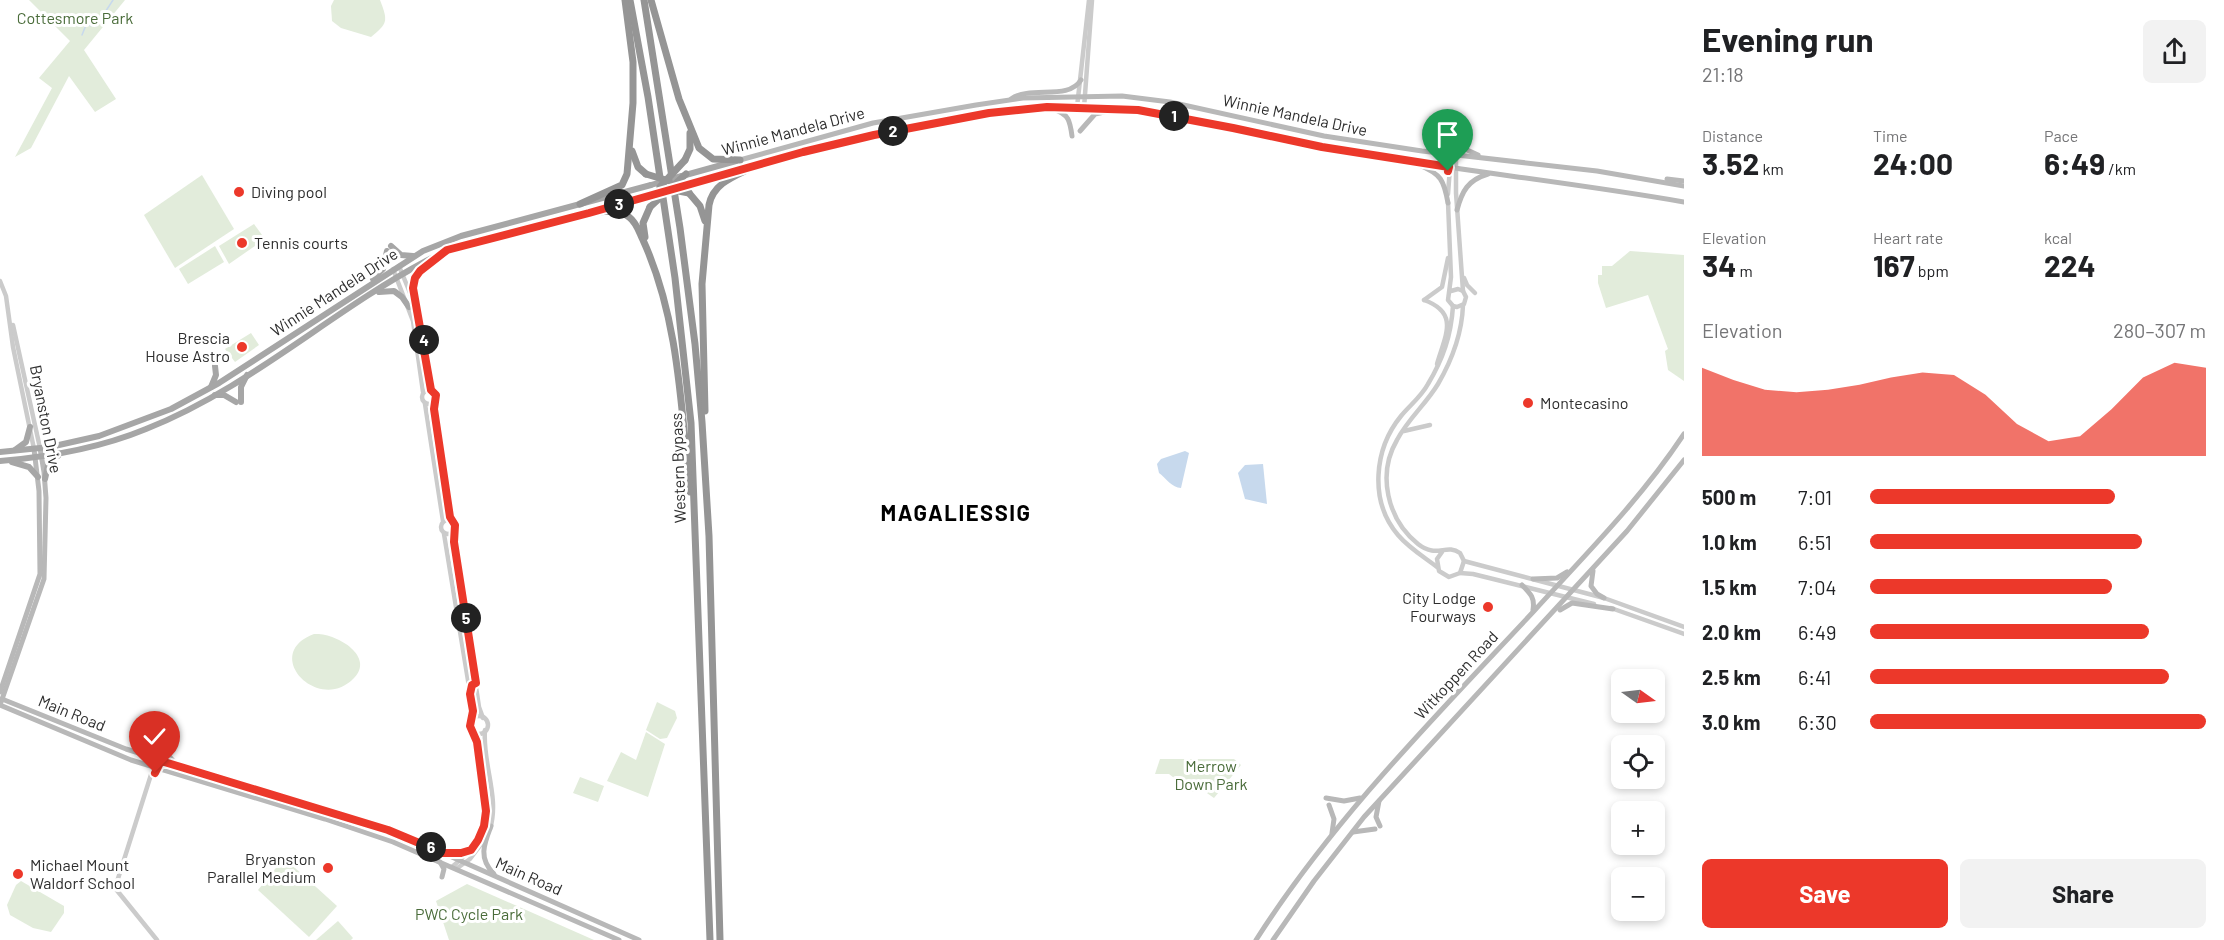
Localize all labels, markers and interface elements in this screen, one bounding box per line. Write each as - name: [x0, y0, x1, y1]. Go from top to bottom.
- park label: Cottesmore Park: [17, 8, 133, 27]
- text: Evening run: [1702, 19, 1874, 59]
- button: share: [2143, 20, 2206, 83]
- text: 21:18: [1702, 62, 1744, 86]
- street label: Winnie Mandela Drive: [1221, 90, 1369, 139]
- pin: 1: [1159, 101, 1189, 131]
- street label: Winnie Mandela Drive: [719, 102, 866, 159]
- text: 1: [1171, 106, 1177, 125]
- pin: [1422, 109, 1473, 171]
- pin: 2: [878, 116, 908, 146]
- icon: arrive: [1431, 118, 1464, 151]
- text: 2: [889, 121, 897, 140]
- text: Distance: [1702, 126, 1763, 145]
- text: Time: [1873, 126, 1908, 145]
- text: Pace: [2044, 126, 2078, 145]
- text: 3.52: [1702, 145, 1759, 181]
- text: 24:00: [1873, 145, 1953, 181]
- text: 6:49: [2044, 145, 2105, 181]
- text: km: [1759, 159, 1784, 178]
- text: /km: [2105, 159, 2136, 178]
- place label: Diving pool: [251, 182, 327, 201]
- marker: Diving pool: [232, 185, 246, 199]
- pin: 3: [604, 189, 634, 219]
- text: 3: [615, 194, 623, 213]
- text: Elevation: [1702, 228, 1766, 247]
- text: Heart rate: [1873, 228, 1943, 247]
- text: kcal: [2044, 228, 2072, 247]
- place label: Tennis courts: [254, 233, 348, 252]
- marker: Tennis courts: [235, 236, 249, 250]
- street label: Winnie Mandela Drive: [267, 244, 401, 340]
- text: 34: [1702, 247, 1736, 283]
- text: 167: [1873, 247, 1915, 283]
- text: 224: [2044, 247, 2096, 283]
- text: m: [1736, 261, 1753, 280]
- text: bpm: [1915, 261, 1949, 280]
- text: Elevation: [1702, 318, 1783, 342]
- text: 280–307 m: [2113, 318, 2206, 342]
- pin: 4: [409, 325, 439, 355]
- place label: Brescia House Astro: [145, 328, 230, 365]
- text: 4: [419, 330, 429, 349]
- marker: Brescia House Astro: [235, 340, 249, 354]
- street label: Bryanston Drive: [27, 363, 66, 475]
- place label: Montecasino: [1540, 393, 1628, 412]
- marker: Montecasino: [1521, 396, 1535, 410]
- street label: Western Bypass: [666, 412, 689, 524]
- text: 500 m: [1702, 485, 1756, 509]
- text: 7:01: [1798, 485, 1832, 509]
- district label: MAGALIESSIG: [880, 499, 1032, 525]
- text: 1.0 km: [1702, 530, 1757, 554]
- text: 6:51: [1798, 530, 1832, 554]
- text: 1.5 km: [1702, 575, 1757, 599]
- text: 7:04: [1798, 575, 1837, 599]
- place label: City Lodge Fourways: [1402, 588, 1476, 625]
- marker: City Lodge Fourways: [1481, 600, 1495, 614]
- pin: 5: [451, 603, 481, 633]
- text: 5: [462, 608, 470, 627]
- text: 2.0 km: [1702, 620, 1761, 644]
- text: 6:49: [1798, 620, 1837, 644]
- street label: Witkoppen Road: [1410, 627, 1501, 723]
- text: 2.5 km: [1702, 665, 1761, 689]
- text: 6:41: [1798, 665, 1831, 689]
- north arrow: [1611, 669, 1665, 723]
- map controls: [1611, 669, 1665, 921]
- street label: Main Road: [36, 690, 109, 735]
- text: 3.0 km: [1702, 710, 1760, 734]
- text: 6:30: [1798, 710, 1837, 734]
- pin: [129, 711, 180, 773]
- icon: check: [138, 720, 171, 753]
- button: locate: [1611, 735, 1665, 789]
- park label: Merrow Down Park: [1174, 756, 1248, 793]
- button: +: [1611, 801, 1665, 855]
- pin: 6: [416, 832, 446, 862]
- text: 6: [427, 837, 435, 856]
- place label: Bryanston Parallel Medium: [207, 849, 316, 886]
- street label: Main Road: [493, 852, 565, 899]
- place label: Michael Mount Waldorf School: [30, 855, 135, 892]
- button: Save: [1702, 859, 1948, 928]
- button: Share: [1960, 859, 2206, 928]
- marker: Bryanston Parallel Medium: [321, 861, 335, 875]
- marker: Michael Mount Waldorf School: [11, 867, 25, 881]
- button: −: [1611, 867, 1665, 921]
- park label: PWC Cycle Park: [415, 904, 523, 923]

